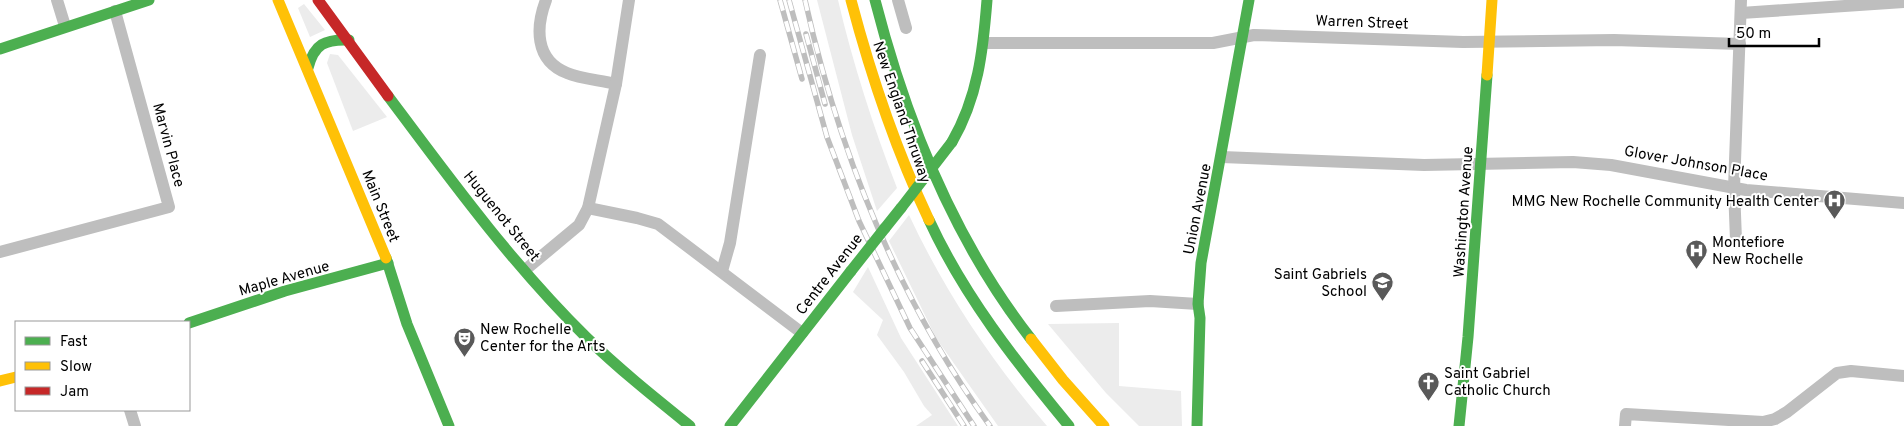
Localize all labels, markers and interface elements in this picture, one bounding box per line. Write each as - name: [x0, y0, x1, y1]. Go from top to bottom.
- street label: Warren Street: [1315, 12, 1409, 35]
- scale bar: [1729, 15, 1819, 47]
- text: 50 m: [1736, 25, 1771, 44]
- street label: New England Thruway: [867, 39, 934, 186]
- street label: Marvin Place: [147, 101, 188, 190]
- street label: Glover Johnson Place: [1622, 142, 1769, 186]
- street label: Washington Avenue: [1450, 146, 1479, 279]
- street label: Union Avenue: [1180, 162, 1217, 256]
- street label: Main Street: [356, 168, 403, 246]
- street label: Huguenot Street: [458, 168, 543, 266]
- hospital icon: MMG New Rochelle Community Health Center: [1823, 189, 1847, 220]
- place label: MMG New Rochelle Community Health Center: [1512, 193, 1819, 212]
- street label: Centre Avenue: [793, 231, 868, 319]
- place label: Montefiore New Rochelle: [1712, 234, 1803, 270]
- hospital icon: Montefiore New Rochelle: [1684, 239, 1708, 270]
- street label: Maple Avenue: [237, 257, 332, 301]
- place label: Saint Gabriels School: [1274, 266, 1367, 302]
- school or university icon: Saint Gabriels School: [1371, 271, 1395, 302]
- legend: [15, 321, 190, 411]
- place label: New Rochelle Center for the Arts: [480, 321, 605, 357]
- theatre icon: New Rochelle Center for the Arts: [452, 326, 476, 357]
- text: Fast: [60, 333, 88, 352]
- text: Slow: [60, 358, 92, 377]
- place label: Saint Gabriel Catholic Church: [1444, 365, 1551, 401]
- church icon: Saint Gabriel Catholic Church: [1416, 370, 1440, 401]
- text: Jam: [60, 383, 89, 402]

